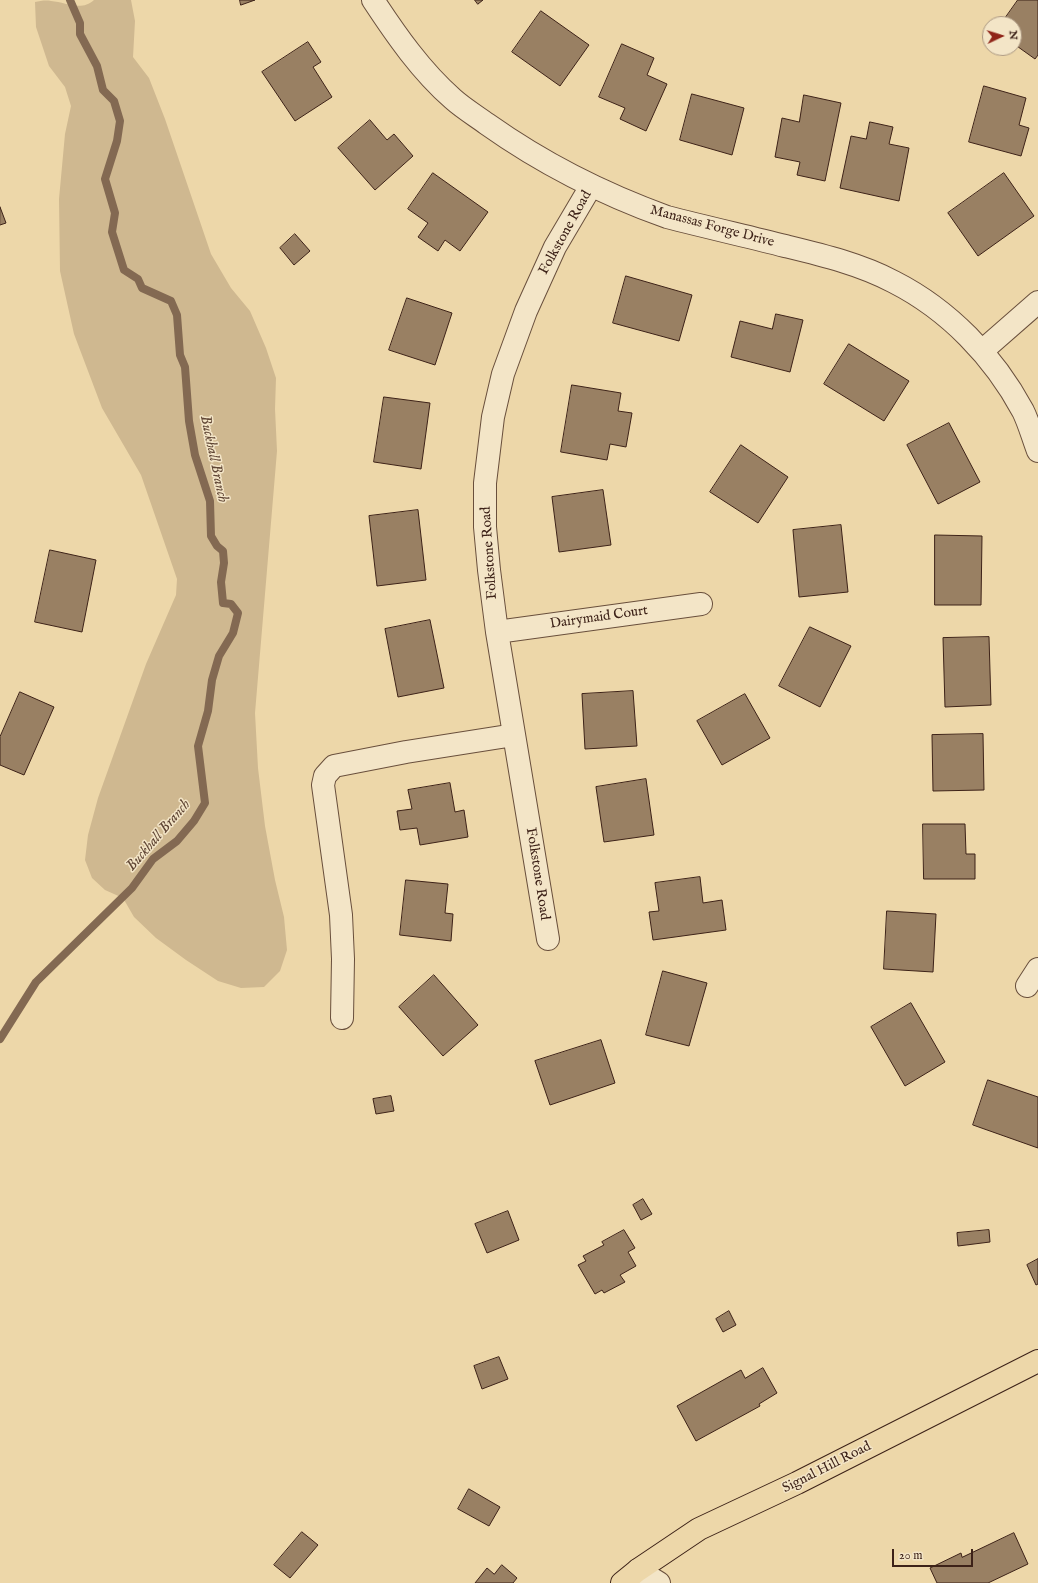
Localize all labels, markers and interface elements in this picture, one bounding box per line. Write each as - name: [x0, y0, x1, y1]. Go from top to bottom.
- north arrow: [982, 16, 1022, 56]
- text: N: [1006, 30, 1020, 40]
- street label: Folkstone Road: [536, 188, 596, 278]
- street label: Manassas Forge Drive: [648, 202, 776, 252]
- water label: Buckhall Branch: [195, 414, 231, 504]
- street label: Folkstone Road: [478, 506, 502, 600]
- street label: Dairymaid Court: [549, 603, 649, 633]
- water label: Buckhall Branch: [123, 797, 195, 875]
- street label: Folkstone Road: [521, 827, 553, 921]
- street label: Signal Hill Road: [780, 1438, 874, 1498]
- scale bar: [894, 1541, 975, 1567]
- text: 20 m: [899, 1548, 922, 1563]

